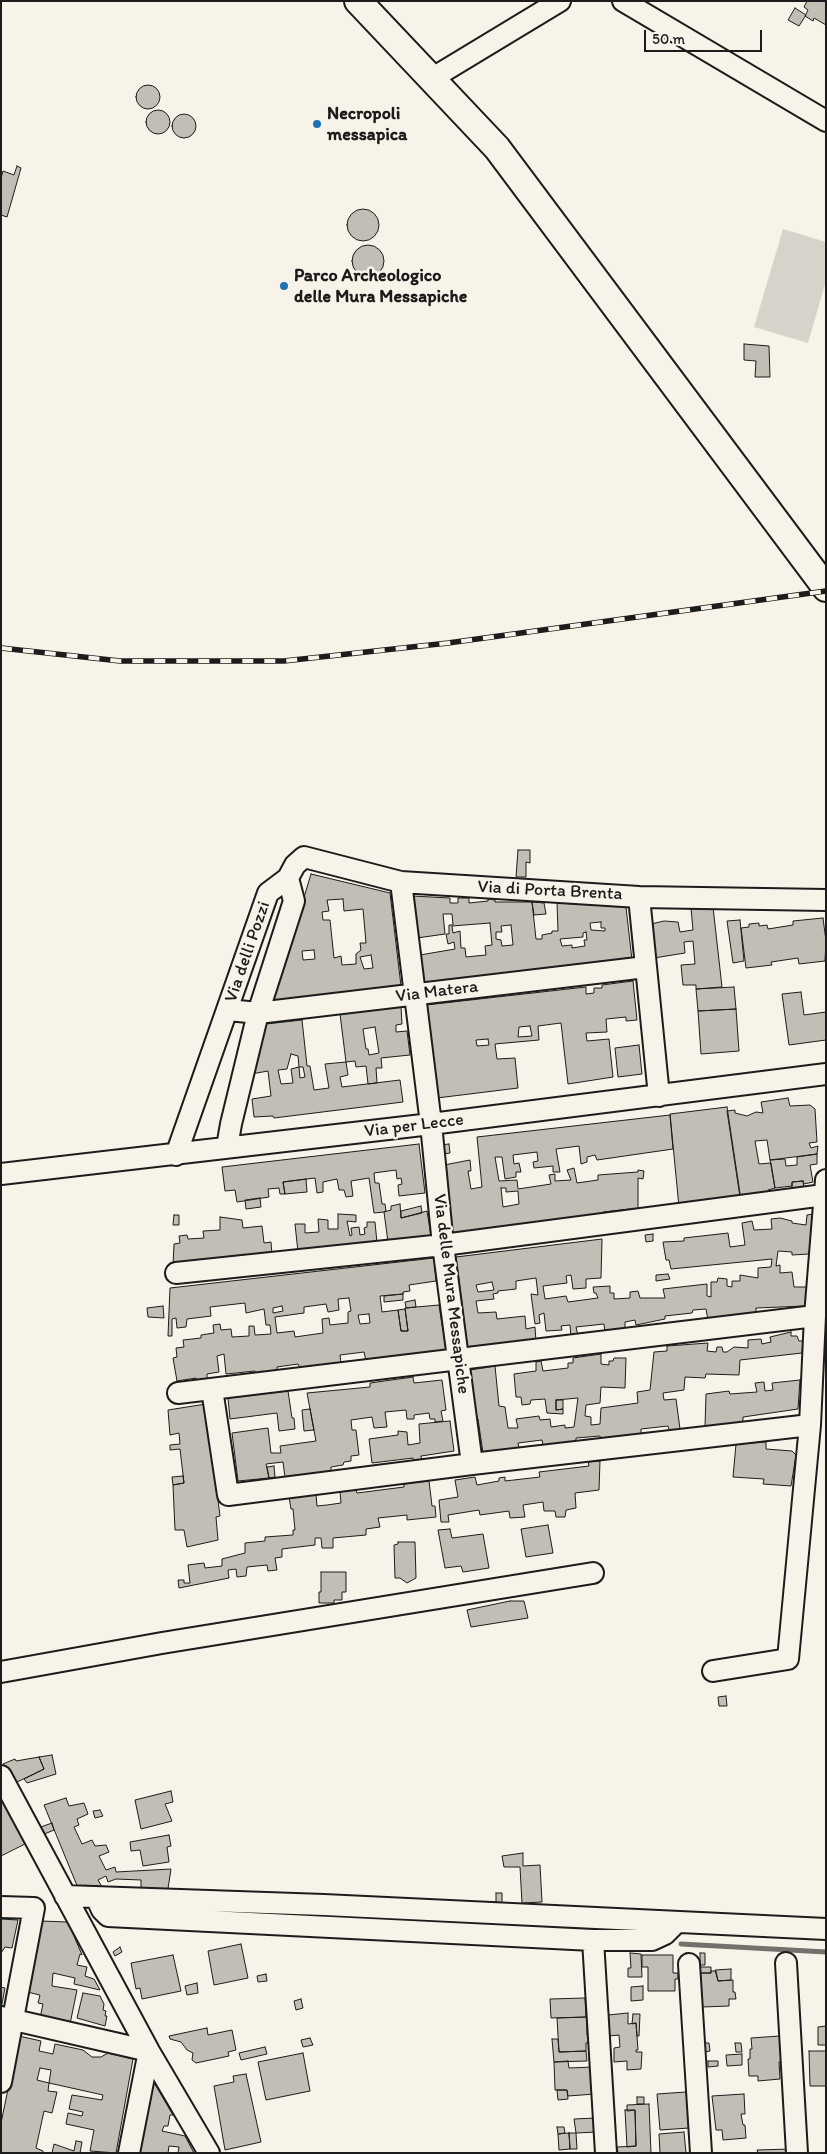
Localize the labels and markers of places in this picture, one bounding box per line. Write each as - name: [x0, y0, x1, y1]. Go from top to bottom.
- place label: Necropoli messapica: [327, 103, 407, 146]
- marker: Necropoli messapica: [311, 118, 323, 130]
- place label: Parco Archeologico delle Mura Messapiche: [294, 265, 467, 308]
- marker: Parco Archeologico delle Mura Messapiche: [278, 280, 290, 292]

